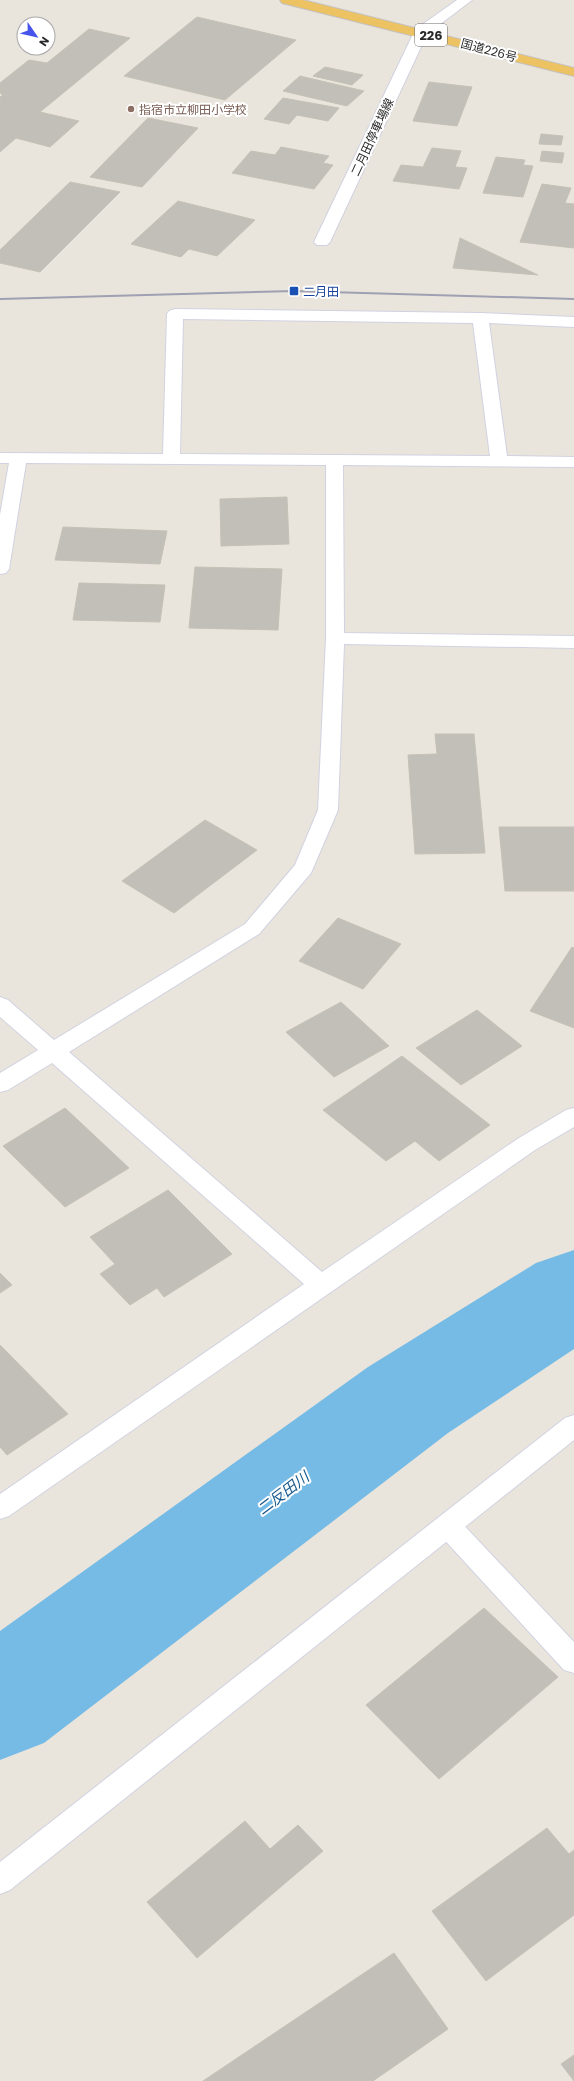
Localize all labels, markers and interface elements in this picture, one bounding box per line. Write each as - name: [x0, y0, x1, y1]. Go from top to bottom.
- north arrow: [16, 16, 56, 56]
- road number: 226: [415, 24, 447, 46]
- text: N: [35, 34, 53, 49]
- street label: 国道226号: [459, 34, 519, 66]
- street label: 二月田停車場線: [347, 95, 397, 179]
- place label: 指宿市立柳田小学校: [139, 101, 247, 118]
- marker: 指宿市立柳田小学校: [126, 104, 136, 114]
- place label: 二月田: [303, 283, 339, 300]
- marker: 二月田: [288, 285, 300, 297]
- water label: 二反田川: [253, 1465, 315, 1519]

